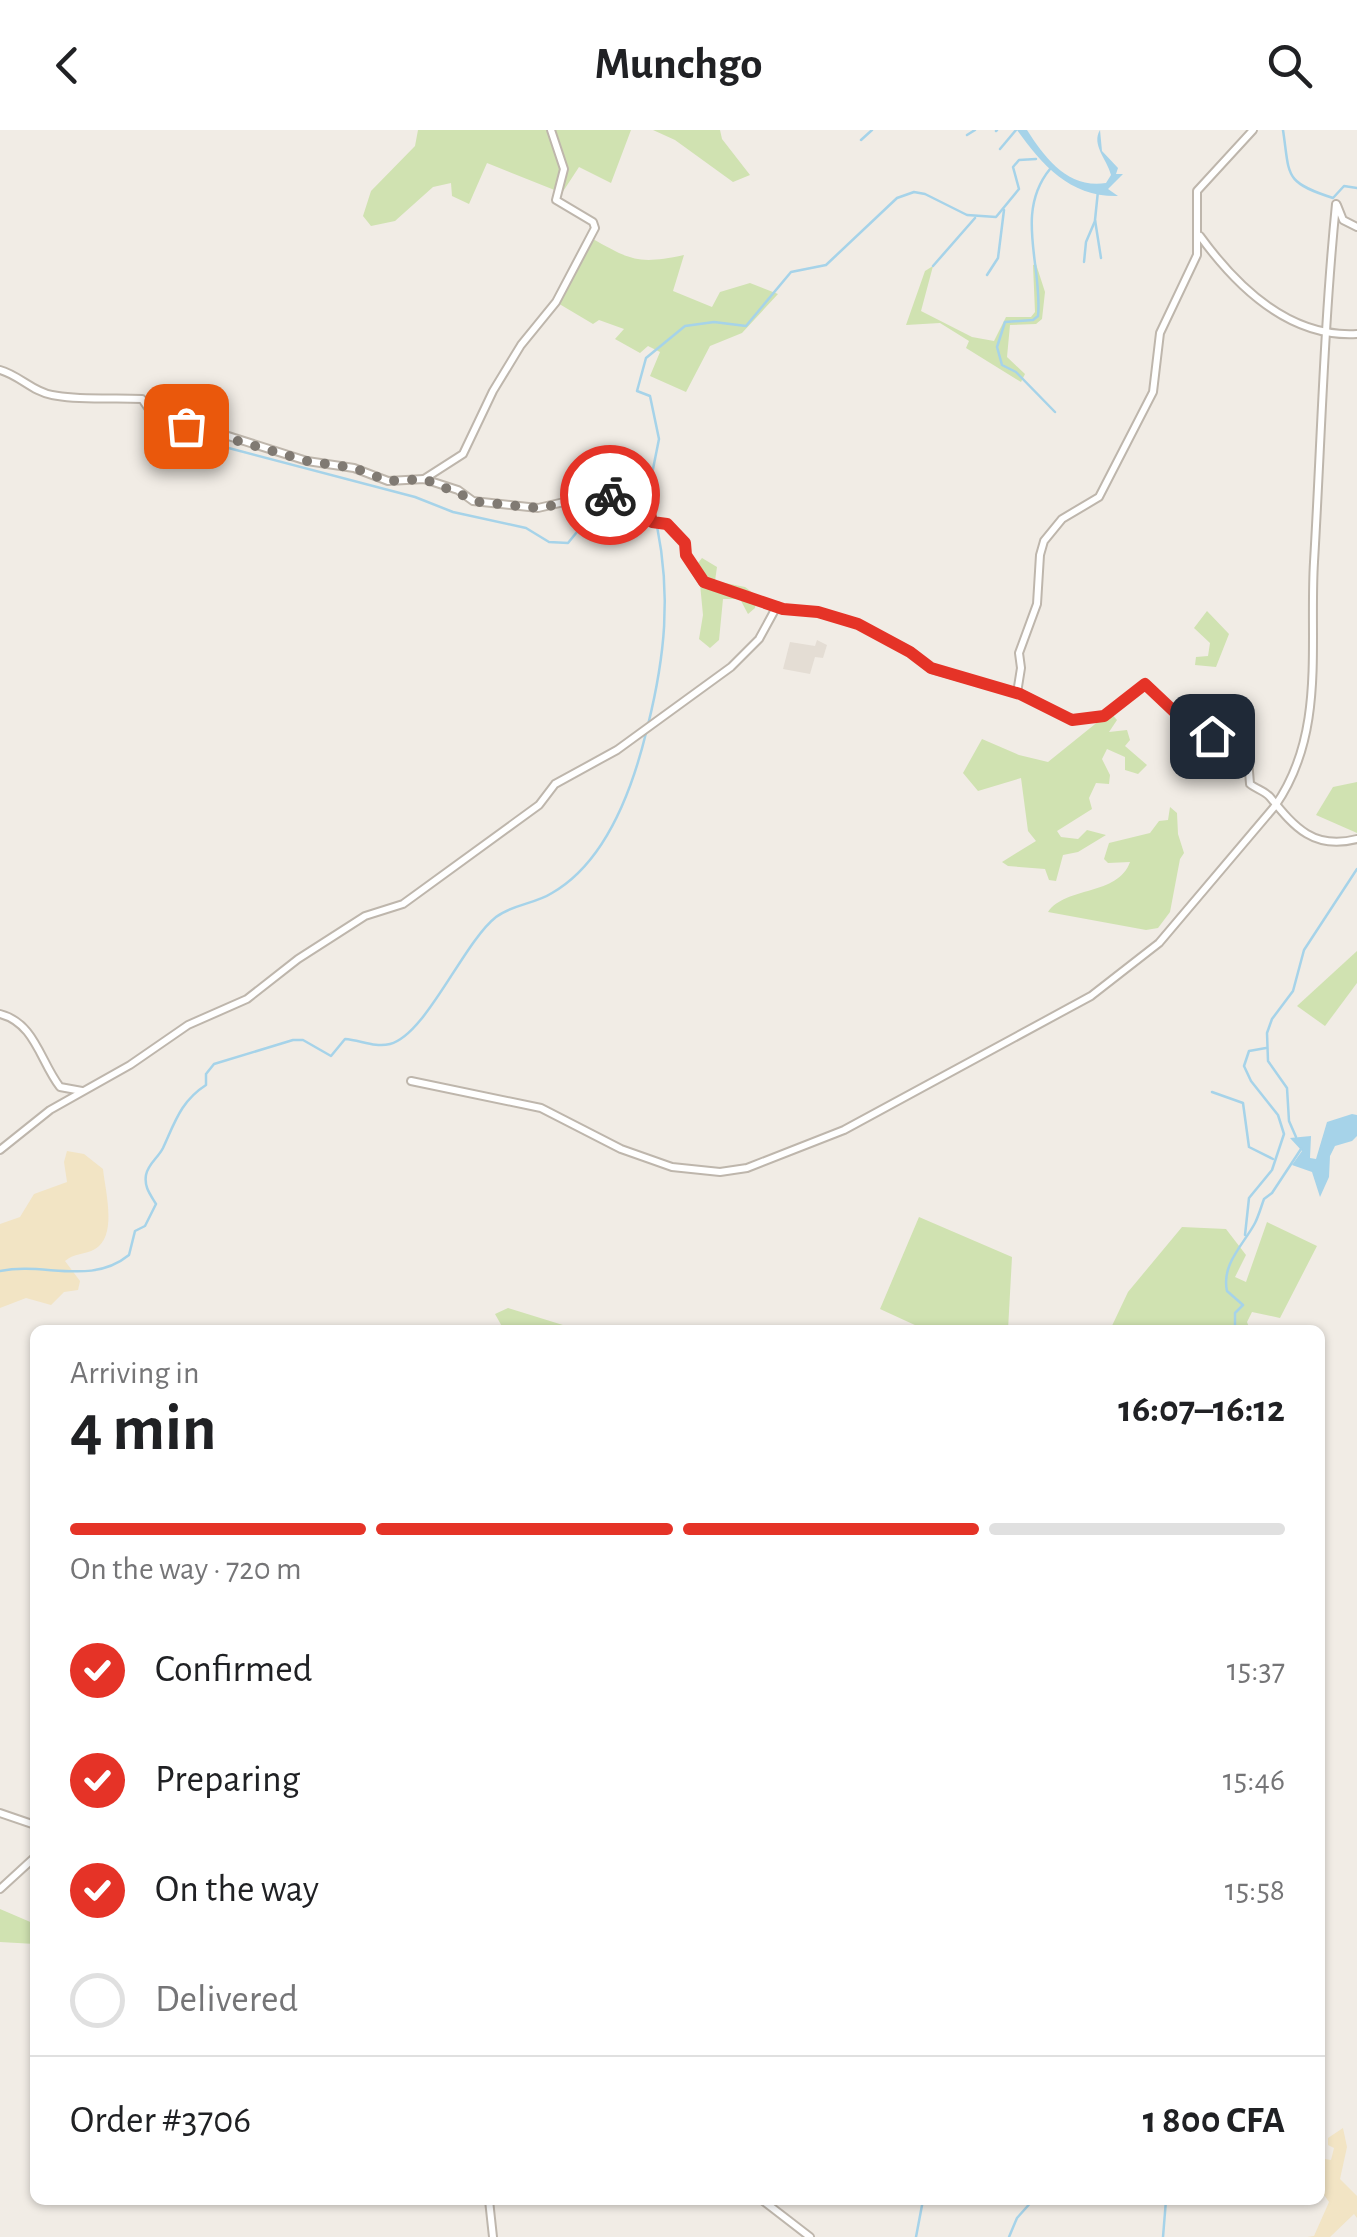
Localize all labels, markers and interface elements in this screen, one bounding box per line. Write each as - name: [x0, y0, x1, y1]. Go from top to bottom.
- icon: back: [40, 38, 95, 93]
- icon: search: [1262, 38, 1317, 93]
- text: Munchgo: [595, 42, 762, 87]
- pin: [144, 384, 229, 469]
- icon: bag: [159, 399, 214, 454]
- courier: [560, 445, 660, 545]
- icon: bike: [583, 468, 638, 523]
- pin: [1170, 694, 1255, 779]
- icon: home: [1185, 709, 1240, 764]
- text: Arriving in: [70, 1357, 199, 1389]
- text: 16:07–16:12: [1118, 1391, 1285, 1429]
- text: 4 min: [70, 1397, 216, 1462]
- text: On the way · 720 m: [70, 1553, 302, 1585]
- icon: check: [70, 1643, 125, 1698]
- text: Confirmed: [155, 1651, 312, 1689]
- text: 15:37: [1227, 1654, 1285, 1686]
- icon: check: [70, 1753, 125, 1808]
- text: Preparing: [155, 1761, 300, 1799]
- text: 15:46: [1223, 1764, 1285, 1796]
- icon: check: [70, 1863, 125, 1918]
- text: On the way: [155, 1871, 319, 1909]
- text: 15:58: [1225, 1874, 1285, 1906]
- text: Delivered: [155, 1981, 298, 2019]
- text: Order #3706: [70, 2102, 251, 2140]
- text: 1 800 CFA: [1143, 2102, 1285, 2140]

